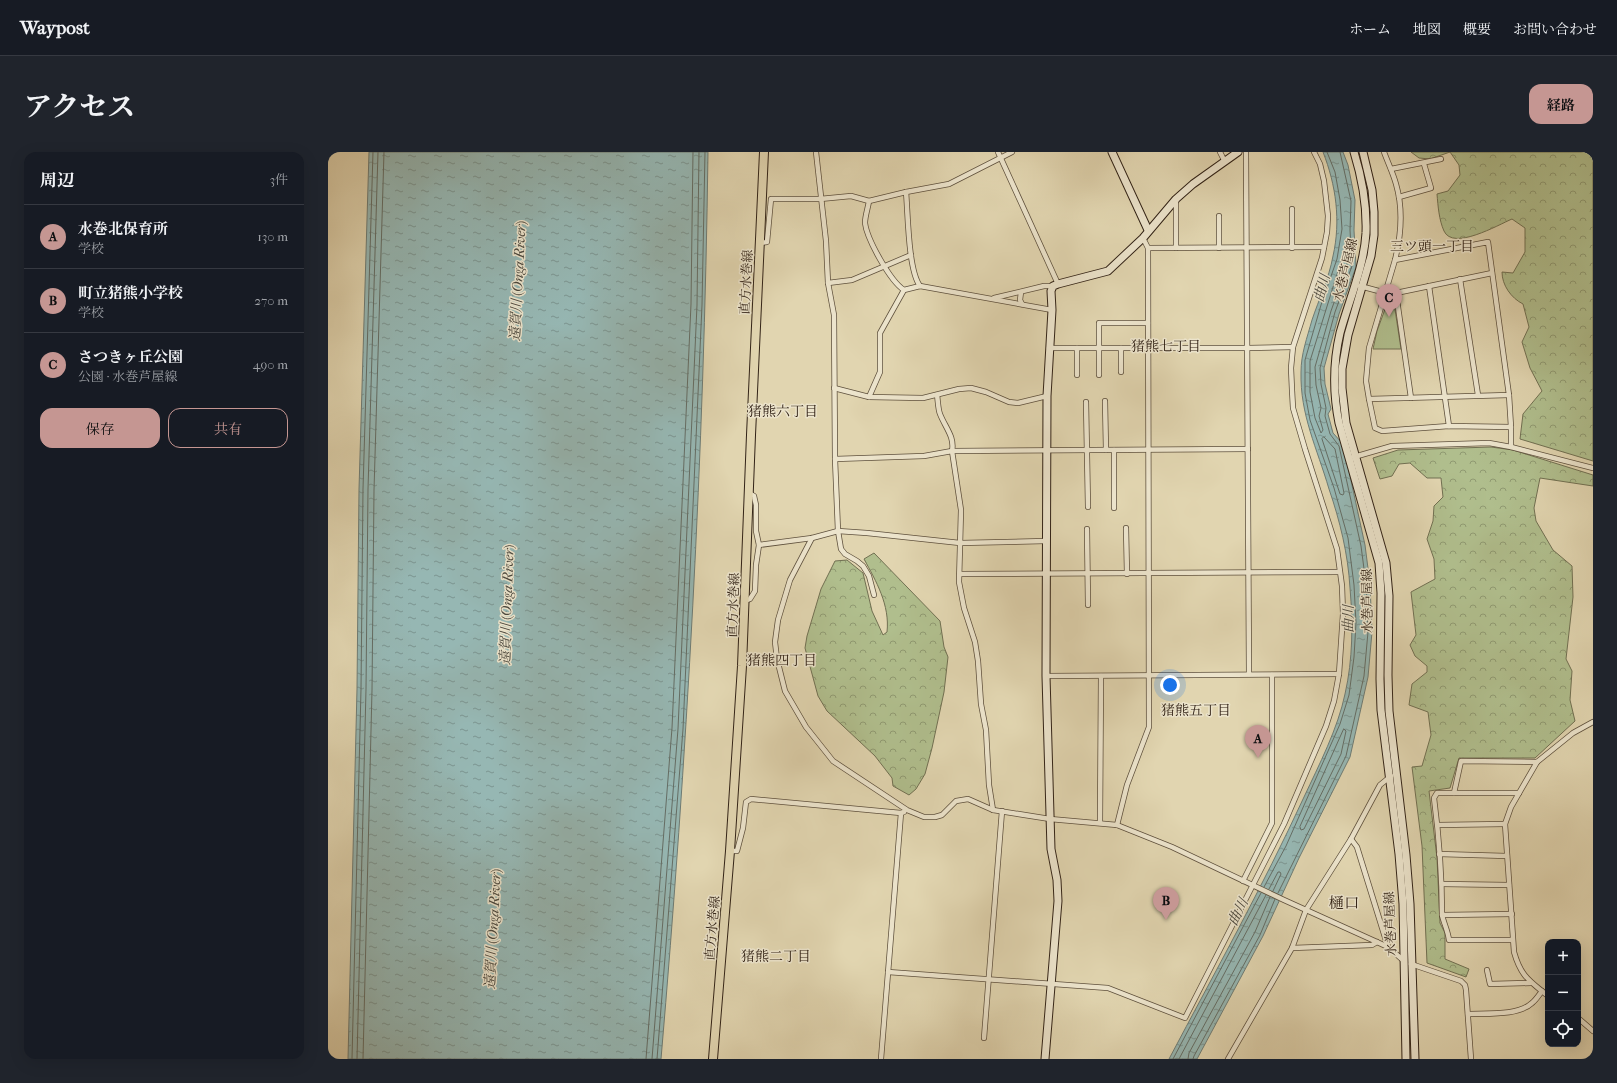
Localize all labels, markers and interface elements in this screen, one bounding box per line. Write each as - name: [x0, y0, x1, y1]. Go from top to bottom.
- text: Waypost: [20, 17, 90, 39]
- text: ホーム: [1349, 21, 1391, 38]
- text: 地図: [1413, 21, 1441, 38]
- text: 概要: [1463, 21, 1491, 38]
- text: お問い合わせ: [1513, 21, 1597, 38]
- button: 経路: [1529, 84, 1593, 124]
- text: アクセス: [24, 90, 135, 123]
- text: 周辺: [40, 170, 74, 190]
- text: 3件: [270, 172, 288, 187]
- text: 水巻北保育所: [78, 220, 168, 238]
- water label: 遠賀川 (Onga River): [506, 220, 530, 342]
- text: A: [49, 229, 57, 244]
- text: 130 m: [257, 229, 288, 244]
- street label: 水巻芦屋線: [1330, 237, 1360, 303]
- district label: 三ツ頭一丁目: [1390, 238, 1474, 255]
- text: 学校: [78, 241, 104, 256]
- street label: 直方水巻線: [737, 249, 755, 315]
- water label: 曲川: [1310, 270, 1334, 304]
- text: 町立猪熊小学校: [78, 284, 183, 302]
- pin: C: [1376, 284, 1402, 317]
- text: B: [49, 293, 57, 308]
- text: 270 m: [254, 293, 288, 308]
- text: 学校: [78, 305, 104, 320]
- district label: 猪熊七丁目: [1131, 338, 1201, 355]
- text: さつきヶ丘公園: [78, 348, 183, 366]
- text: C: [49, 357, 57, 372]
- text: 490 m: [253, 357, 288, 372]
- text: 公園 · 水巻芦屋線: [78, 369, 177, 384]
- district label: 猪熊六丁目: [748, 403, 818, 420]
- button: 保存: [40, 408, 160, 448]
- button: 共有: [168, 408, 288, 448]
- water label: 遠賀川 (Onga River): [496, 544, 518, 665]
- street label: 水巻芦屋線: [1359, 568, 1375, 634]
- street label: 直方水巻線: [724, 572, 742, 638]
- water label: 曲川: [1340, 603, 1357, 633]
- district label: 猪熊四丁目: [747, 652, 817, 669]
- your location: [1160, 675, 1180, 695]
- district label: 猪熊五丁目: [1161, 702, 1231, 719]
- pin: A: [1245, 725, 1271, 758]
- water label: 遠賀川 (Onga River): [481, 868, 505, 990]
- pin: B: [1153, 887, 1179, 920]
- street label: 水巻芦屋線: [1381, 891, 1399, 957]
- water label: 曲川: [1224, 894, 1253, 928]
- district label: 樋口: [1329, 894, 1359, 912]
- street label: 直方水巻線: [702, 895, 722, 961]
- map controls: [1545, 939, 1581, 1047]
- button: +: [1545, 939, 1581, 975]
- district label: 猪熊二丁目: [741, 948, 811, 965]
- button: −: [1545, 975, 1581, 1011]
- button: locate: [1545, 1011, 1581, 1047]

